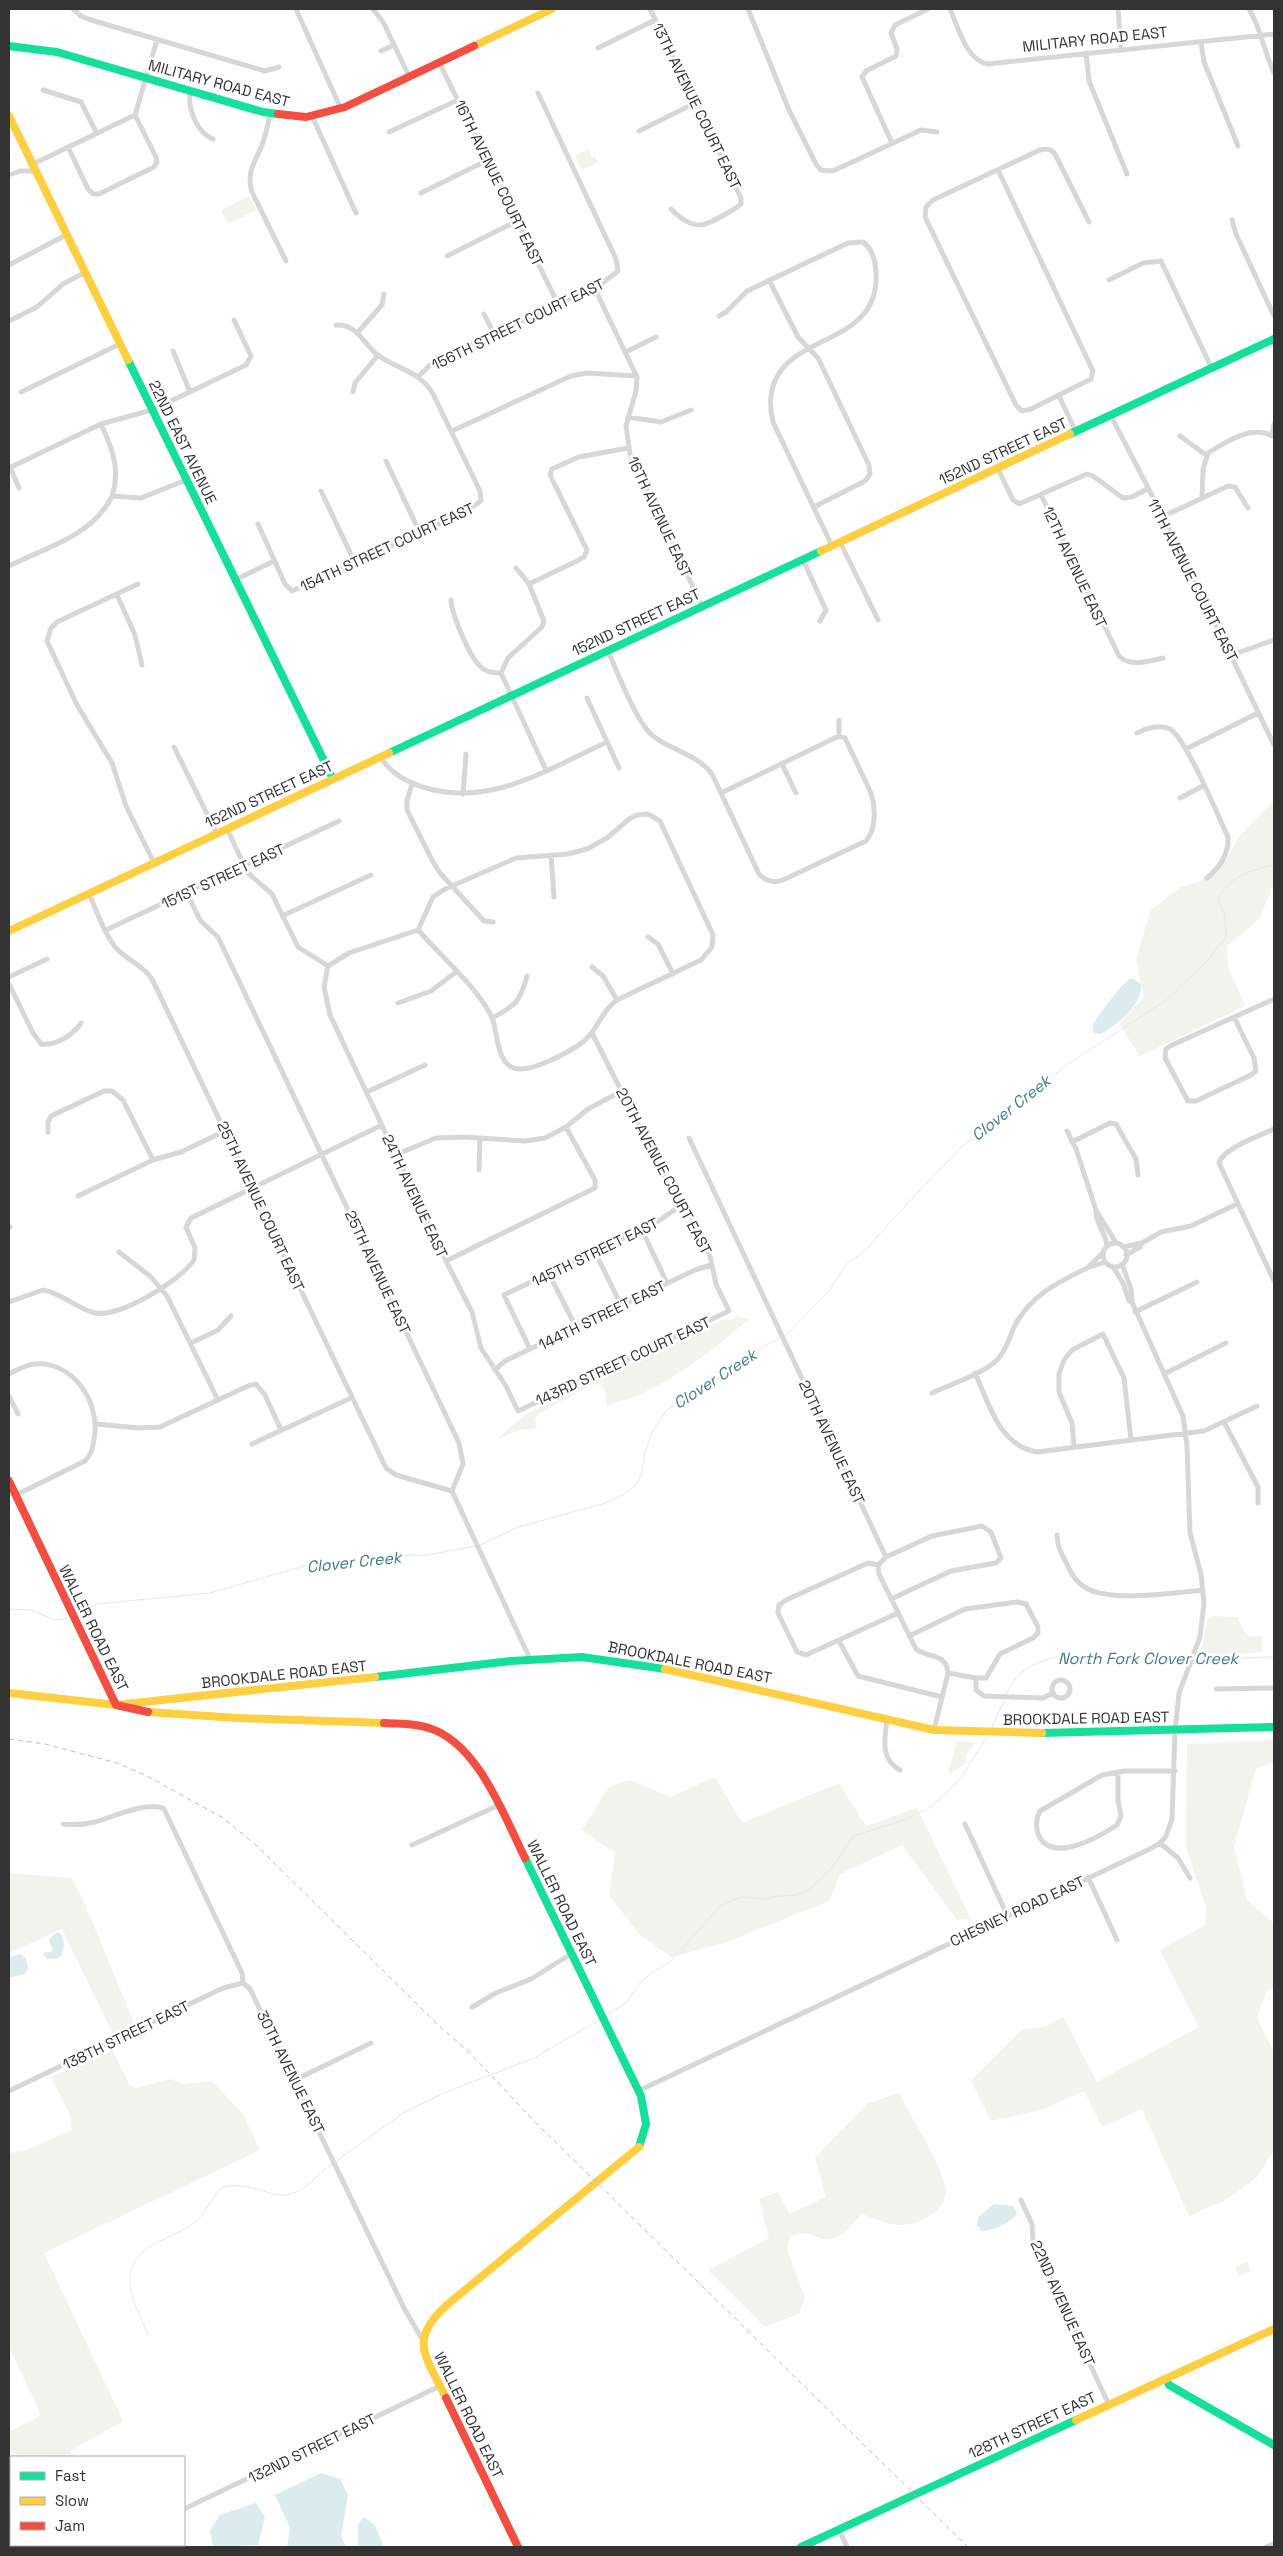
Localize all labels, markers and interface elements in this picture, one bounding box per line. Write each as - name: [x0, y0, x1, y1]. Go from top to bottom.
- street label: 13TH AVENUE COURT EAST: [648, 20, 746, 193]
- street label: MILITARY ROAD EAST: [1022, 22, 1169, 56]
- street label: MILITARY ROAD EAST: [146, 55, 292, 111]
- street label: 16TH AVENUE COURT EAST: [450, 97, 548, 270]
- street label: 156TH STREET COURT EAST: [429, 274, 608, 374]
- street label: 22ND EAST AVENUE: [145, 377, 221, 507]
- street label: 152ND STREET EAST: [936, 413, 1070, 489]
- street label: 16TH AVENUE EAST: [624, 453, 697, 581]
- street label: 11TH AVENUE COURT EAST: [1144, 495, 1242, 665]
- street label: 154TH STREET COURT EAST: [297, 498, 477, 596]
- street label: 12TH AVENUE EAST: [1039, 503, 1112, 631]
- street label: 152ND STREET EAST: [569, 584, 703, 660]
- street label: 152ND STREET EAST: [202, 756, 336, 832]
- street label: 151ST STREET EAST: [158, 839, 288, 913]
- water label: Clover Creek: [967, 1069, 1057, 1146]
- street label: 20TH AVENUE COURT EAST: [612, 1084, 716, 1258]
- street label: 25TH AVENUE COURT EAST: [213, 1118, 309, 1294]
- street label: 24TH AVENUE EAST: [378, 1131, 452, 1261]
- street label: 25TH AVENUE EAST: [341, 1207, 415, 1337]
- street label: 145TH STREET EAST: [528, 1213, 662, 1291]
- street label: 144TH STREET EAST: [535, 1276, 669, 1354]
- street label: 143RD STREET COURT EAST: [533, 1312, 714, 1410]
- water label: Clover Creek: [669, 1343, 763, 1414]
- street label: 20TH AVENUE EAST: [795, 1377, 869, 1507]
- water label: Clover Creek: [306, 1546, 405, 1577]
- street label: WALLER ROAD EAST: [55, 1562, 133, 1694]
- street label: BROOKDALE ROAD EAST: [607, 1637, 774, 1687]
- water label: North Fork Clover Creek: [1058, 1648, 1241, 1669]
- street label: BROOKDALE ROAD EAST: [200, 1656, 368, 1692]
- street label: BROOKDALE ROAD EAST: [1003, 1707, 1170, 1729]
- street label: WALLER ROAD EAST: [523, 1837, 601, 1969]
- street label: CHESNEY ROAD EAST: [947, 1871, 1087, 1951]
- street label: 138TH STREET EAST: [59, 1996, 193, 2074]
- street label: 30TH AVENUE EAST: [253, 2007, 329, 2137]
- street label: 22ND AVENUE EAST: [1027, 2237, 1099, 2369]
- street label: WALLER ROAD EAST: [430, 2349, 508, 2481]
- street label: 128TH STREET EAST: [965, 2387, 1099, 2463]
- street label: 132ND STREET EAST: [245, 2409, 379, 2487]
- legend: [10, 2456, 185, 2546]
- text: Fast: [55, 2466, 86, 2485]
- text: Slow: [55, 2491, 89, 2510]
- text: Jam: [55, 2516, 85, 2535]

